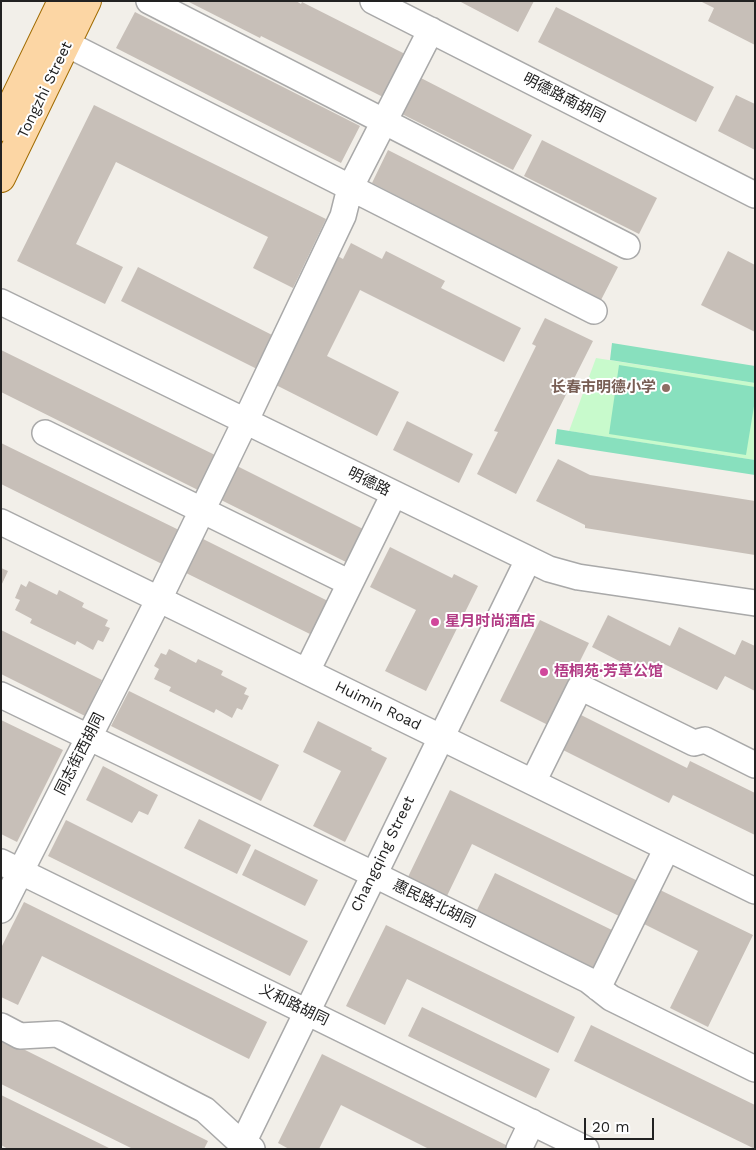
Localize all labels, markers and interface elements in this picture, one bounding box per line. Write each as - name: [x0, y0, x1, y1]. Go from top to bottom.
- street label: Tongzhi Street: [14, 39, 76, 141]
- street label: 明德路南胡同: [520, 70, 608, 126]
- place label: 长春市明德小学: [551, 379, 656, 397]
- marker: 长春市明德小学: [660, 382, 672, 394]
- street label: 明德路: [345, 464, 393, 500]
- place label: 星月时尚酒店: [445, 613, 535, 631]
- marker: 星月时尚酒店: [429, 616, 441, 628]
- place label: 梧桐苑·芳草公馆: [554, 663, 663, 681]
- marker: 梧桐苑·芳草公馆: [538, 666, 550, 678]
- street label: Huimin Road: [332, 677, 424, 735]
- street label: 同志街西胡同: [52, 710, 108, 798]
- street label: Changqing Street: [347, 793, 419, 915]
- street label: 惠民路北胡同: [390, 876, 478, 932]
- street label: 义和路胡同: [256, 980, 332, 1030]
- scale bar: [586, 1108, 656, 1140]
- text: 20 m: [592, 1118, 630, 1136]

